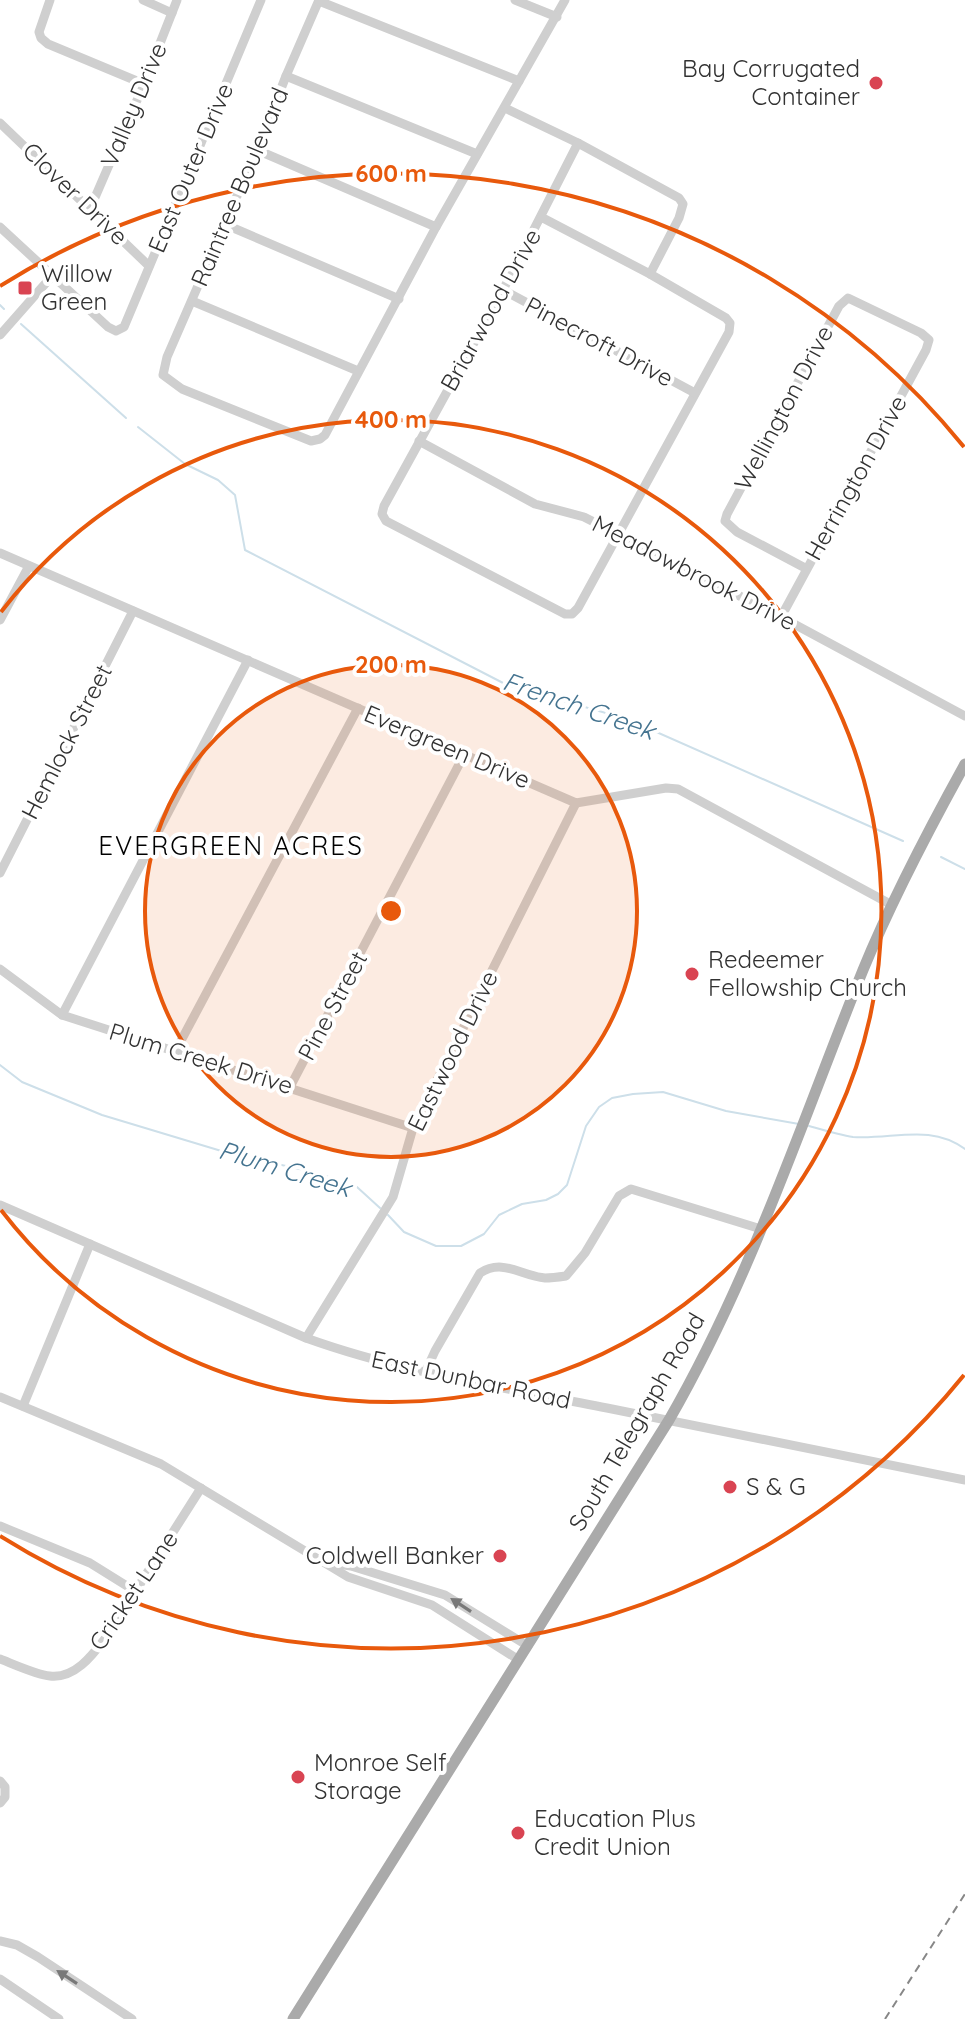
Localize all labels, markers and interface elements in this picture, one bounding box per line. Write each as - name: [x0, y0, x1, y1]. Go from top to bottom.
- street label: Valley Drive: [93, 38, 173, 171]
- place label: Bay Corrugated Container: [682, 53, 860, 111]
- marker: Bay Corrugated Container: [867, 74, 885, 92]
- street label: East Outer Drive: [141, 78, 239, 257]
- street label: Raintree Boulevard: [184, 83, 295, 291]
- street label: Clover Drive: [17, 136, 135, 251]
- text: 600 m: [355, 158, 427, 188]
- street label: Briarwood Drive: [433, 223, 547, 396]
- place label: Willow Green: [41, 258, 113, 316]
- marker: Willow Green: [16, 279, 34, 297]
- street label: Pinecroft Drive: [520, 289, 679, 393]
- street label: Wellington Drive: [727, 320, 839, 495]
- street label: Herrington Drive: [797, 390, 913, 565]
- text: 400 m: [355, 404, 427, 434]
- street label: Meadowbrook Drive: [588, 508, 801, 636]
- text: 200 m: [355, 649, 427, 679]
- street label: Hemlock Street: [14, 659, 118, 824]
- water label: French Creek: [499, 664, 662, 748]
- street label: Evergreen Drive: [360, 698, 535, 795]
- district label: EVERGREEN ACRES: [98, 829, 364, 862]
- centre of rings: [377, 897, 405, 925]
- place label: Redeemer Fellowship Church: [708, 944, 907, 1002]
- street label: Pine Street: [291, 946, 373, 1065]
- marker: Redeemer Fellowship Church: [683, 965, 701, 983]
- street label: Eastwood Drive: [400, 966, 504, 1136]
- street label: Plum Creek Drive: [106, 1016, 297, 1100]
- water label: Plum Creek: [215, 1133, 357, 1205]
- street label: South Telegraph Road: [561, 1307, 711, 1536]
- street label: East Dunbar Road: [369, 1343, 574, 1415]
- place label: S & G: [746, 1471, 806, 1501]
- marker: S & G: [721, 1478, 739, 1496]
- street label: Cricket Lane: [82, 1525, 184, 1656]
- place label: Coldwell Banker: [306, 1540, 484, 1570]
- marker: Coldwell Banker: [491, 1547, 509, 1565]
- one-way arrow: [451, 1598, 472, 1613]
- place label: Monroe Self Storage: [314, 1747, 447, 1805]
- marker: Monroe Self Storage: [289, 1768, 307, 1786]
- place label: Education Plus Credit Union: [534, 1803, 696, 1861]
- marker: Education Plus Credit Union: [509, 1824, 527, 1842]
- one-way arrow: [57, 1969, 78, 1984]

